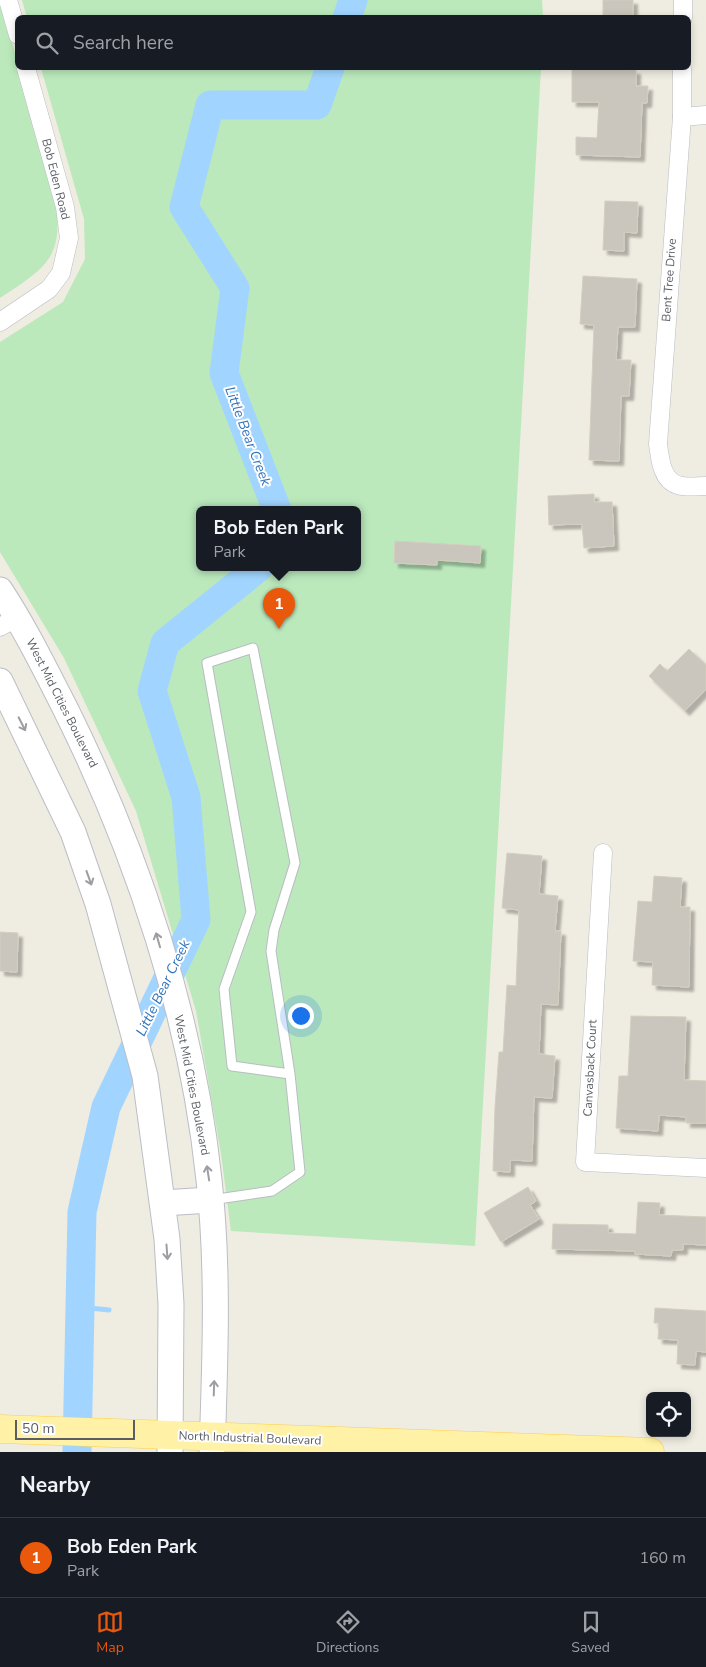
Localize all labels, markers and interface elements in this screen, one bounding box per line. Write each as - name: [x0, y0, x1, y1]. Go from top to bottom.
- search box: [15, 15, 691, 70]
- icon: search: [33, 29, 61, 57]
- text: Search here: [73, 30, 174, 56]
- street label: Bob Eden Road: [38, 137, 74, 221]
- street label: Bent Tree Drive: [658, 238, 680, 322]
- water label: Little Bear Creek: [220, 384, 276, 489]
- popup: [196, 506, 361, 571]
- text: Bob Eden Park: [214, 515, 343, 541]
- text: Park: [214, 541, 246, 563]
- pin: 1: [263, 588, 295, 629]
- street label: West Mid Cities Boulevard: [22, 636, 102, 770]
- one-way arrow: [18, 716, 27, 731]
- one-way arrow: [85, 870, 94, 885]
- one-way arrow: [153, 932, 162, 948]
- water label: Little Bear Creek: [131, 936, 195, 1039]
- your location: [288, 1003, 314, 1029]
- street label: West Mid Cities Boulevard: [170, 1013, 214, 1157]
- street label: Canvasback Court: [579, 1018, 601, 1117]
- one-way arrow: [203, 1165, 213, 1181]
- one-way arrow: [163, 1244, 172, 1260]
- one-way arrow: [209, 1380, 218, 1396]
- map controls: [646, 1392, 691, 1437]
- button: locate: [646, 1392, 691, 1437]
- scale bar: [15, 1417, 135, 1440]
- text: 50 m: [22, 1419, 54, 1438]
- street label: North Industrial Boulevard: [178, 1428, 322, 1448]
- text: Nearby: [20, 1471, 90, 1499]
- text: Bob Eden Park: [67, 1534, 197, 1560]
- text: 1: [31, 1547, 41, 1569]
- text: 160 m: [639, 1547, 686, 1569]
- text: Park: [67, 1560, 99, 1582]
- tab: Map: [96, 1608, 124, 1657]
- tab: Directions: [316, 1608, 379, 1657]
- tab: Saved: [571, 1608, 610, 1657]

